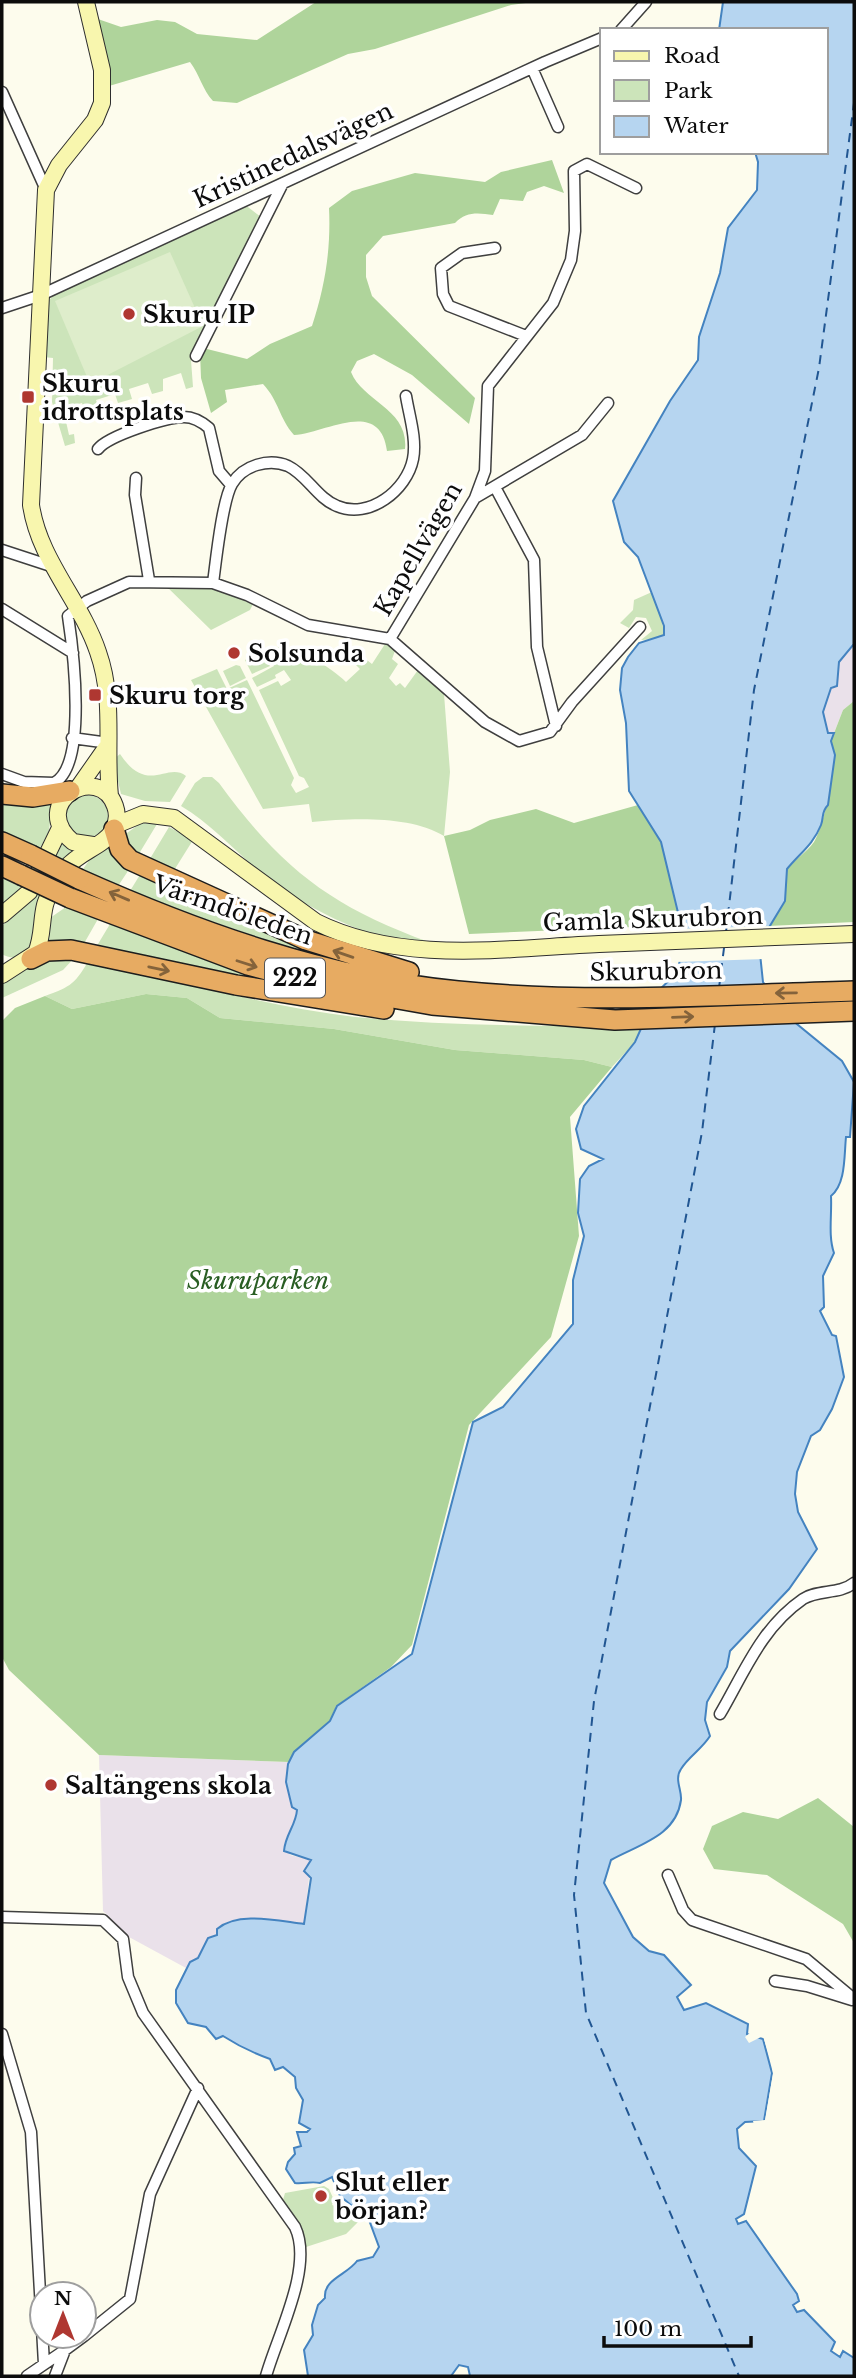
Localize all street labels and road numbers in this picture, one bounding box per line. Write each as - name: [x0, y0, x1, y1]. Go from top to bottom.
- street label: Kristinedalsvägen: [189, 96, 397, 214]
- street label: Kapellvägen: [368, 477, 468, 621]
- street label: Värmdöleden: [148, 869, 317, 951]
- street label: Gamla Skurubron: [542, 901, 764, 937]
- street label: Skurubron: [589, 955, 723, 987]
- road number: 222: [265, 959, 325, 998]

